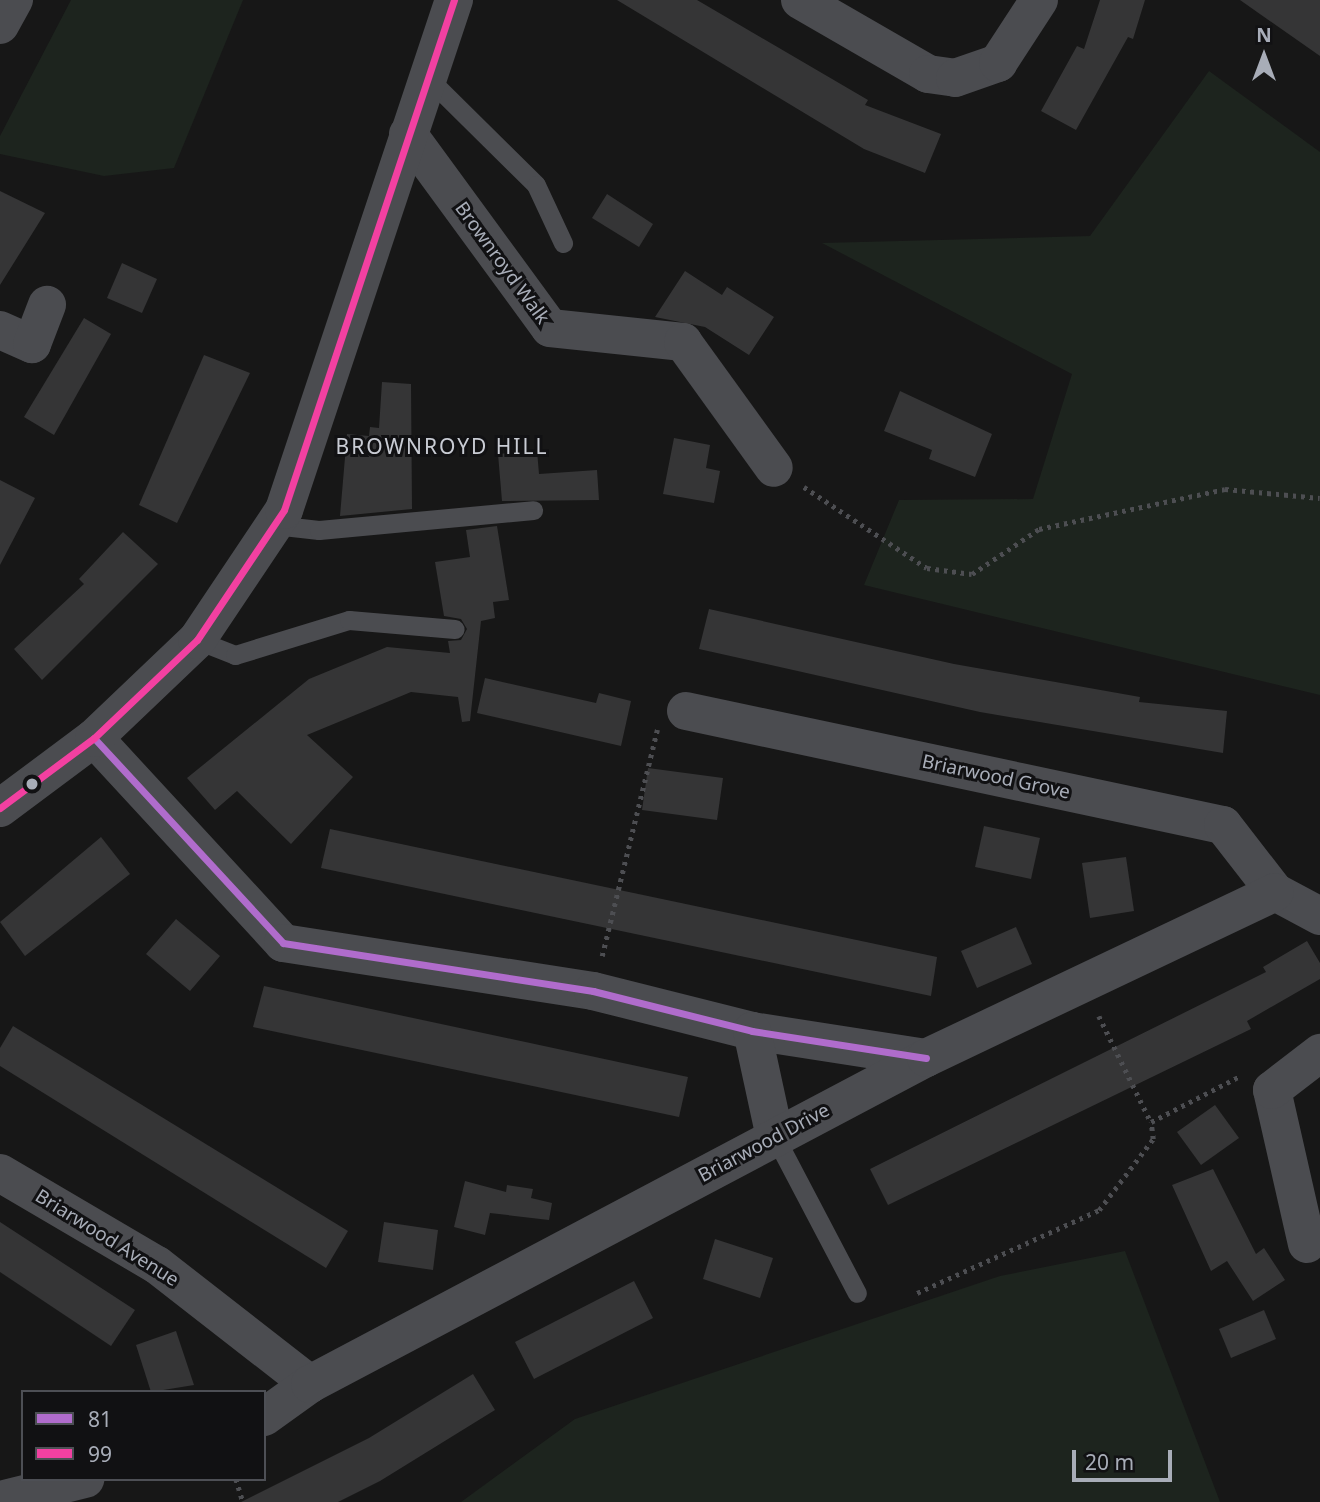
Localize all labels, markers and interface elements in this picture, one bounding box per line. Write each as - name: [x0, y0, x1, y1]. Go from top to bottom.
- north arrow: [1229, 21, 1299, 91]
- text: N: [1256, 22, 1272, 48]
- street label: Brownroyd Walk: [450, 197, 554, 329]
- district label: BROWNROYD HILL: [337, 433, 547, 459]
- street label: Briarwood Grove: [920, 750, 1072, 804]
- unlabelled marker: [25, 777, 39, 791]
- street label: Briarwood Drive: [695, 1099, 833, 1187]
- street label: Briarwood Avenue: [31, 1185, 183, 1291]
- legend: [21, 1390, 266, 1481]
- text: 81: [88, 1405, 112, 1433]
- scale bar: [1075, 1436, 1175, 1480]
- text: 99: [88, 1440, 112, 1468]
- text: 20 m: [1085, 1448, 1134, 1476]

